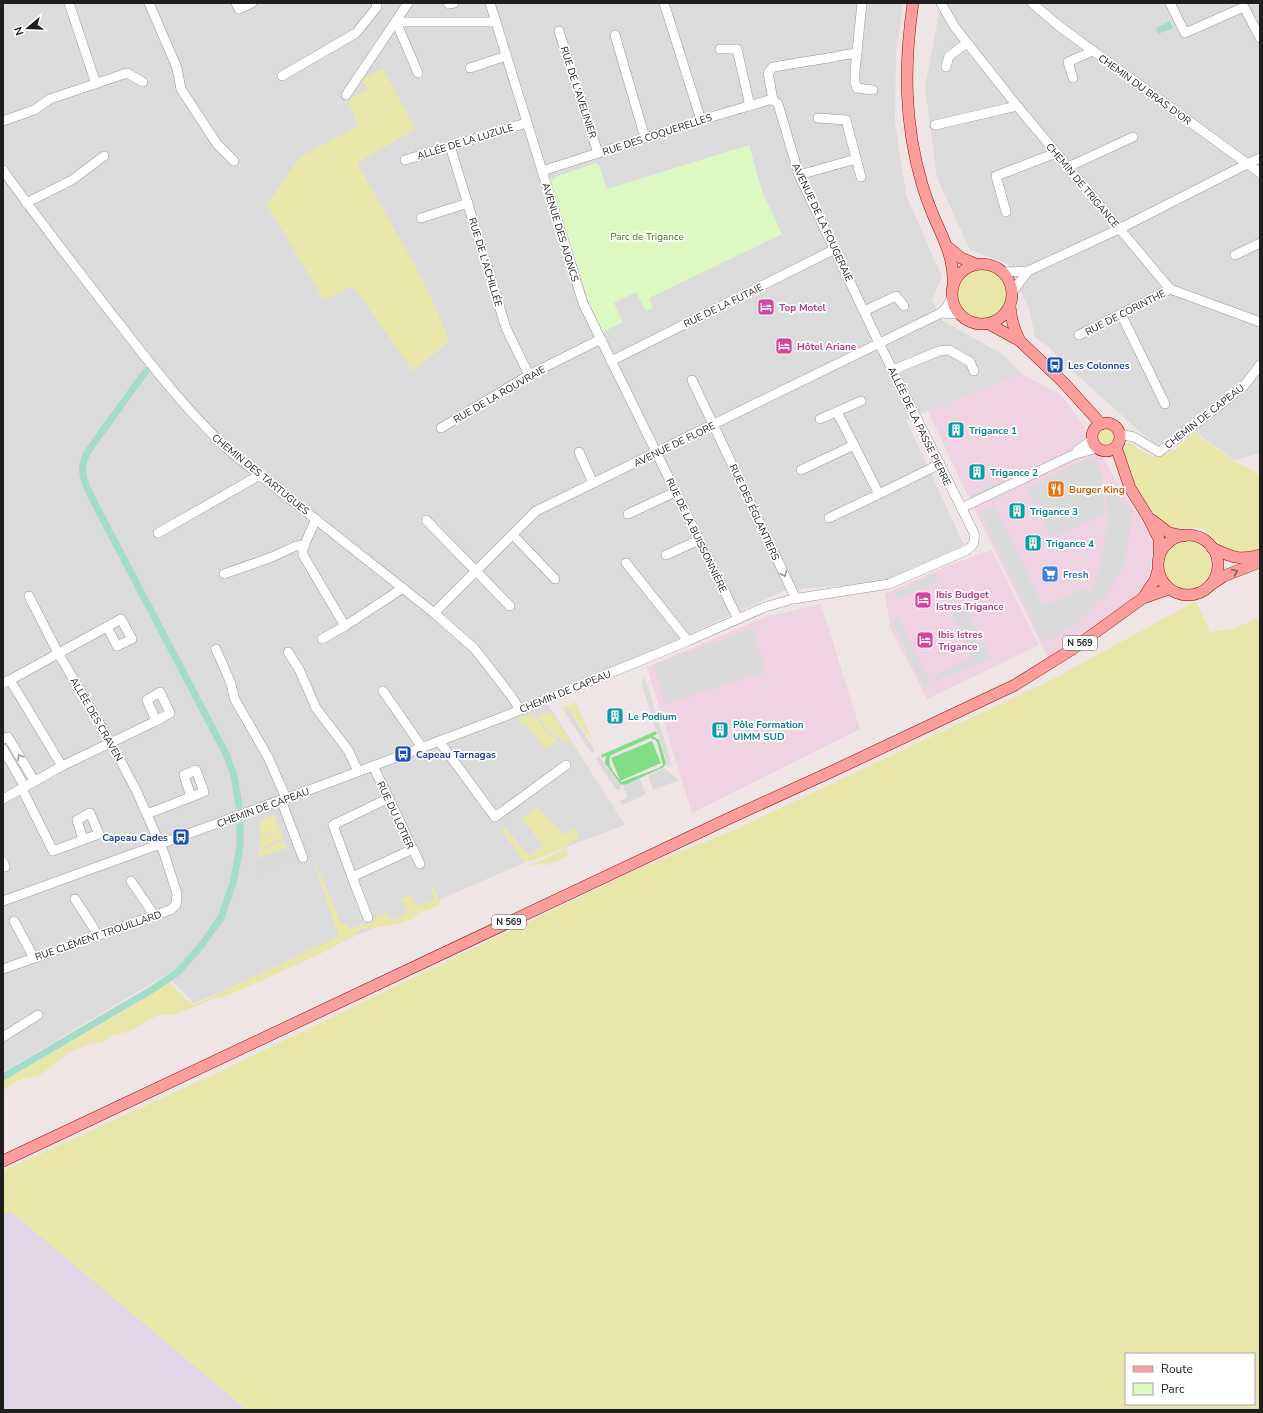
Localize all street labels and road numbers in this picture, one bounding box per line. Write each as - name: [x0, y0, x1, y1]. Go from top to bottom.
- street label: RUE DE L'AVELINIER: [557, 45, 600, 140]
- street label: CHEMIN DU BRAS D'OR: [1095, 51, 1194, 129]
- street label: RUE DES COQUERELLES: [601, 111, 714, 159]
- street label: ALLÉE DE LA LUZULE: [415, 121, 515, 163]
- street label: CHEMIN DE TRIGANCE: [1043, 140, 1122, 231]
- street label: AVENUE DE LA FOUGERAIE: [788, 161, 856, 284]
- street label: AVENUE DES AJONCS: [538, 181, 582, 284]
- street label: RUE DE L'ACHILLÉE: [465, 216, 505, 309]
- street label: RUE DE LA FUTAIE: [681, 280, 766, 331]
- street label: RUE DE CORINTHE: [1083, 286, 1168, 339]
- street label: RUE DE LA ROUVRAIE: [451, 363, 548, 427]
- street label: ALLÉE DE LA PASSE PIERRE: [884, 365, 954, 488]
- street label: CHEMIN DE CAPEAU: [1162, 381, 1247, 452]
- street label: AVENUE DE FLORE: [631, 419, 718, 471]
- street label: CHEMIN DES TARTUGUES: [209, 431, 312, 519]
- street label: RUE DES ÉGLANTIERS: [726, 462, 783, 563]
- street label: RUE DE LA BUISSONNIÈRE: [662, 476, 730, 595]
- road number: N 569: [1063, 636, 1097, 650]
- street label: CHEMIN DE CAPEAU: [518, 667, 613, 717]
- street label: ALLÉE DES CRAVEN: [66, 675, 126, 764]
- street label: RUE DU LOTIER: [373, 779, 417, 852]
- street label: CHEMIN DE CAPEAU: [215, 785, 312, 831]
- street label: RUE CLÉMENT TROUILLARD: [33, 908, 163, 964]
- road number: N 569: [492, 915, 526, 929]

